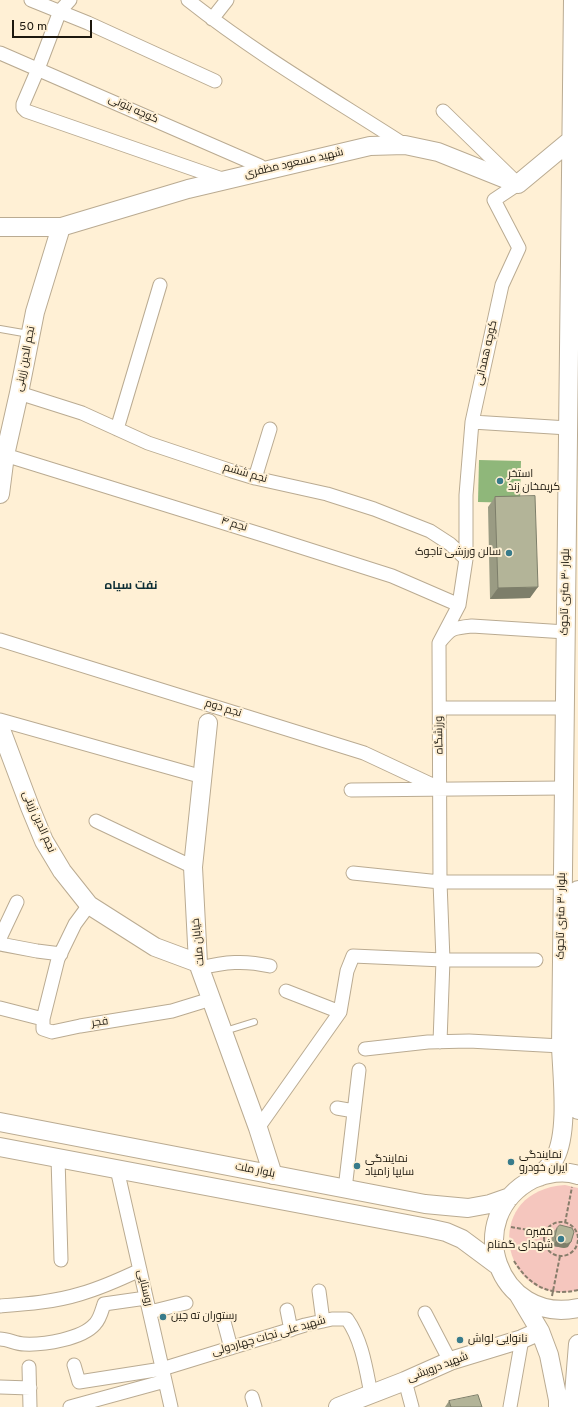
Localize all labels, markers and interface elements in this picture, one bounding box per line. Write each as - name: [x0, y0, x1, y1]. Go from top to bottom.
- scale bar: [14, 12, 94, 38]
- text: 50 m: [19, 19, 47, 35]
- street label: کوچه بتونی: [106, 93, 160, 127]
- street label: شهید مسعود مظفری: [243, 146, 345, 182]
- street label: کوچه همدانی: [473, 319, 501, 387]
- street label: نجم الدین زرینی: [13, 325, 39, 393]
- street label: نجم ششم: [221, 461, 269, 487]
- place label: استخر کریمخان زند: [508, 468, 560, 494]
- marker: استخر کریمخان زند: [495, 476, 505, 486]
- street label: نجم ۴: [219, 515, 249, 535]
- place label: سالن ورزشی تاجوک: [415, 546, 501, 560]
- marker: سالن ورزشی تاجوک: [504, 548, 514, 558]
- street label: بلوار ۳۰ متری تاجوک: [559, 548, 573, 636]
- district label: نفت سیاه: [105, 580, 157, 594]
- street label: نجم دوم: [203, 697, 243, 721]
- street label: ورزشگاه: [433, 716, 447, 754]
- street label: نجم الدین زرینی: [19, 789, 57, 855]
- street label: بلوار ۳۰ متری تاجوک: [555, 872, 569, 960]
- street label: خیابان ملت: [190, 917, 208, 967]
- street label: فجر: [91, 1015, 109, 1031]
- place label: نمایندگی ایران خودرو: [519, 1149, 568, 1175]
- place label: نمایندگی سایپا زامیاد: [365, 1153, 414, 1179]
- marker: نمایندگی ایران خودرو: [506, 1157, 516, 1167]
- street label: بلوار ملت: [234, 1161, 276, 1181]
- marker: نمایندگی سایپا زامیاد: [352, 1161, 362, 1171]
- place label: مقبره شهدای گمنام: [487, 1226, 553, 1252]
- marker: مقبره شهدای گمنام: [556, 1234, 566, 1244]
- street label: روستایی: [133, 1268, 155, 1308]
- place label: رستوران ته چین: [171, 1310, 237, 1324]
- marker: رستوران ته چین: [158, 1312, 168, 1322]
- street label: شهید علی نجات چهاردولی: [211, 1314, 327, 1360]
- place label: نانوایی لواش: [468, 1333, 527, 1347]
- marker: نانوایی لواش: [455, 1335, 465, 1345]
- street label: شهید درویشی: [406, 1350, 470, 1386]

